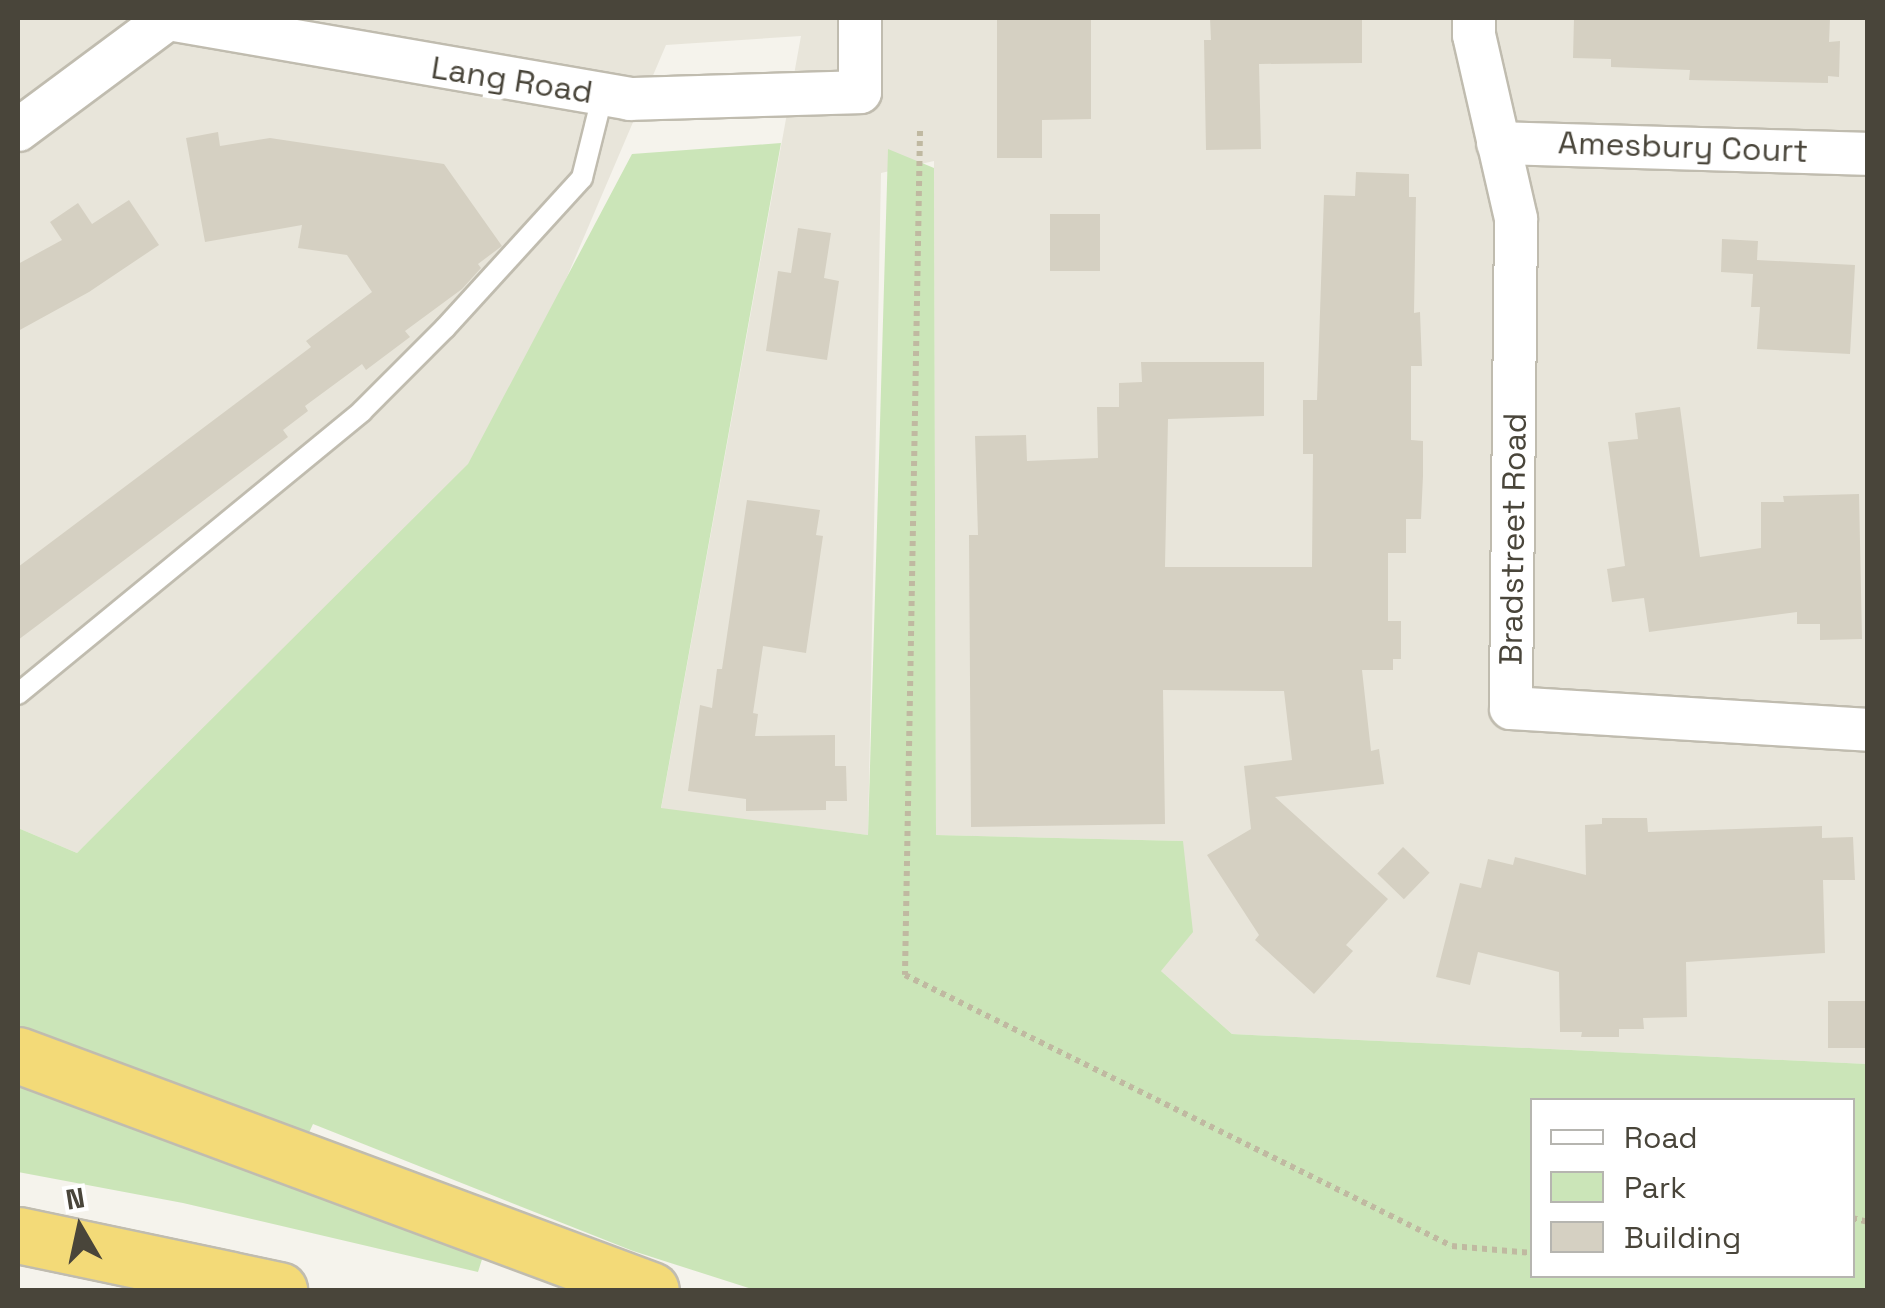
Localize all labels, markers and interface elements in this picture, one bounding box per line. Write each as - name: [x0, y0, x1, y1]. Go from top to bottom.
- street label: Lang Road: [429, 48, 595, 112]
- street label: Amesbury Court: [1557, 123, 1809, 171]
- street label: Bradstreet Road: [1492, 412, 1534, 666]
- legend: [1530, 1098, 1855, 1278]
- text: Road: [1624, 1118, 1698, 1157]
- text: Park: [1624, 1168, 1686, 1207]
- north arrow: [30, 1178, 130, 1278]
- text: N: [63, 1179, 87, 1218]
- text: Building: [1624, 1218, 1741, 1257]

